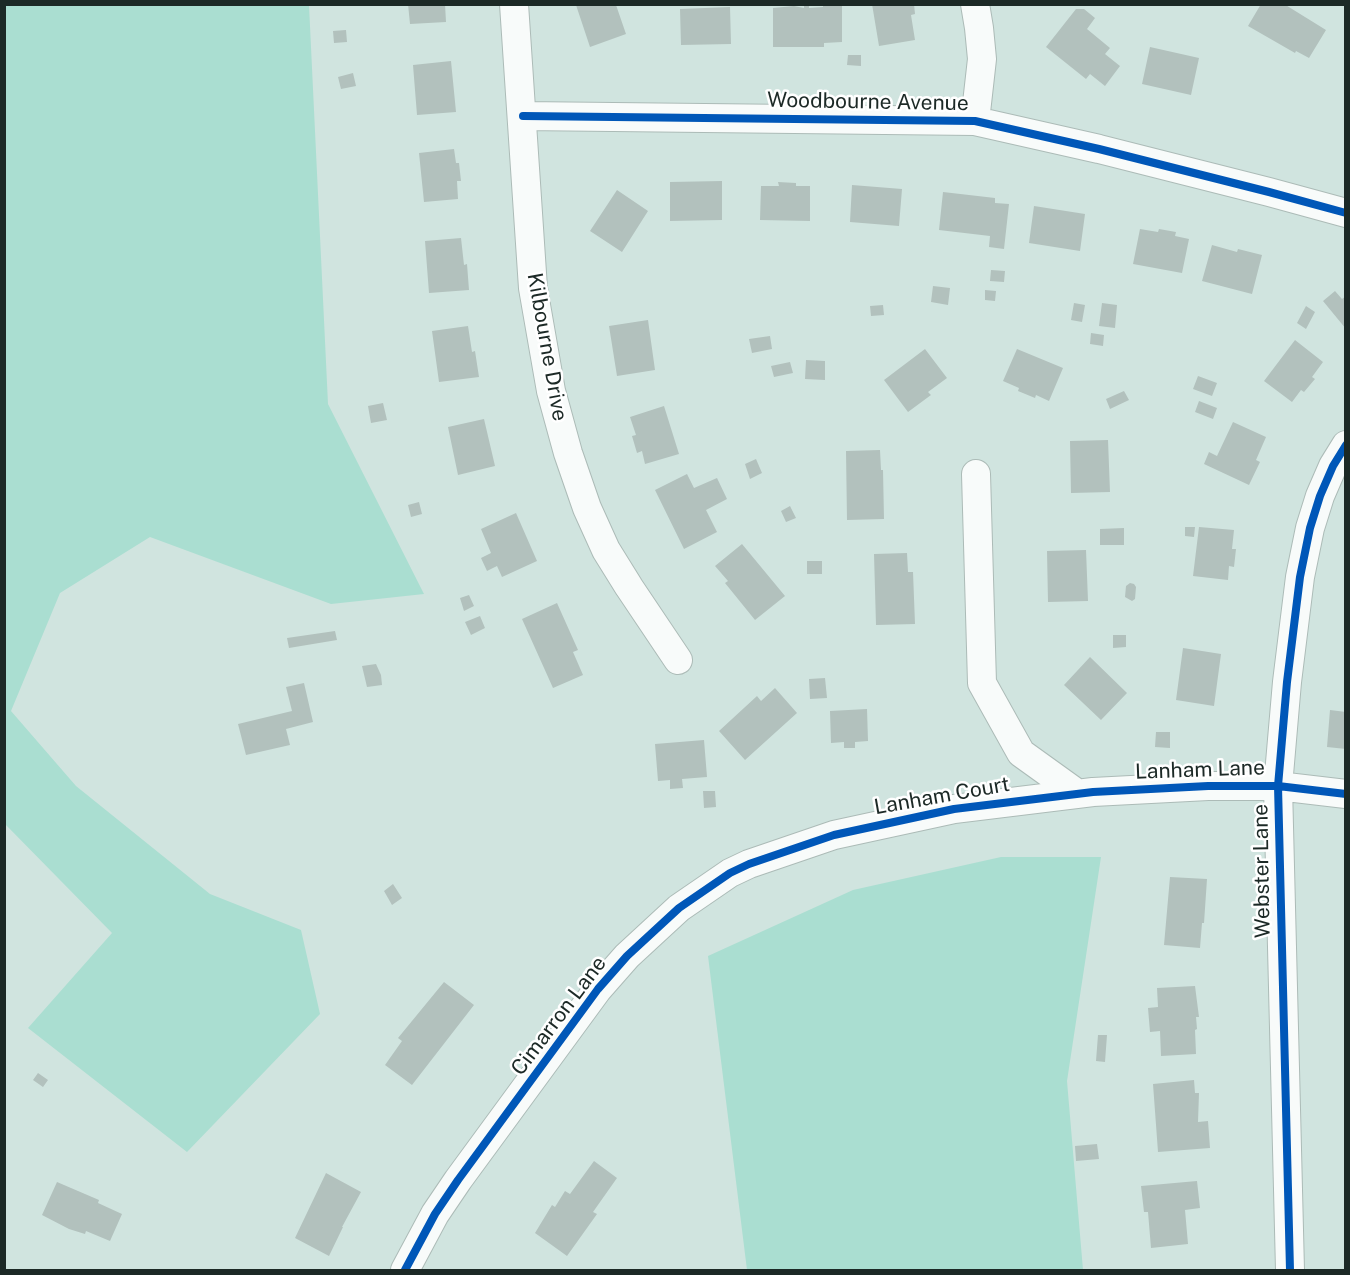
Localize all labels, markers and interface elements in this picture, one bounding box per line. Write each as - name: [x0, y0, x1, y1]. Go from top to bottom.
- street label: Woodbourne Avenue: [767, 88, 969, 116]
- street label: Kilbourne Drive: [522, 271, 572, 423]
- street label: Lanham Lane: [1135, 755, 1265, 785]
- street label: Lanham Court: [872, 772, 1012, 820]
- street label: Webster Lane: [1248, 804, 1276, 938]
- street label: Cimarron Lane: [506, 952, 612, 1080]

